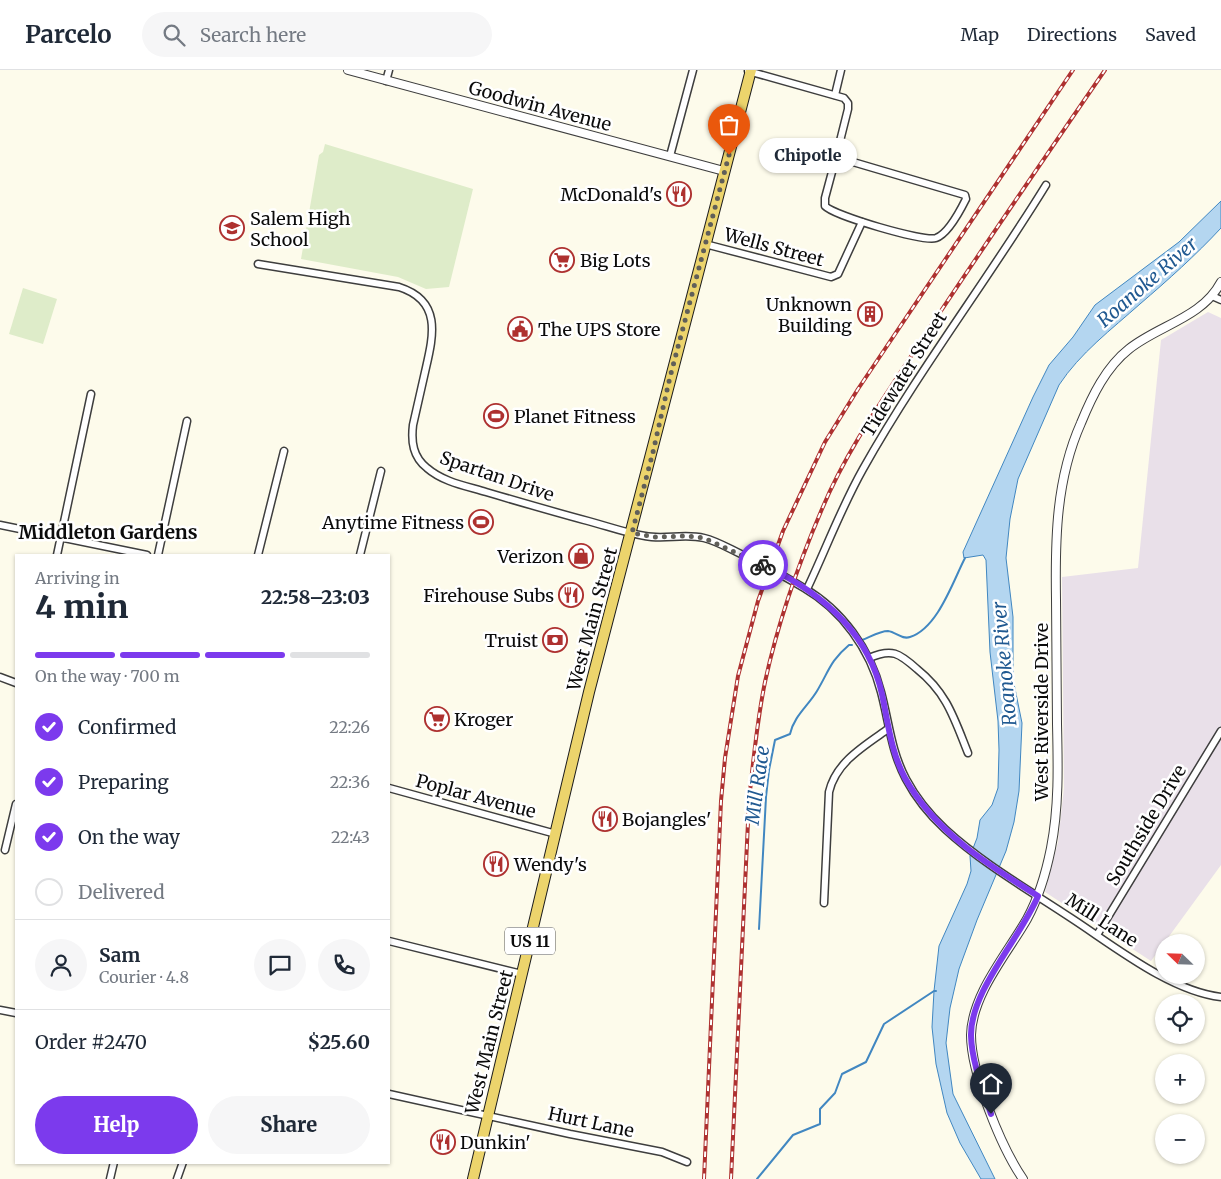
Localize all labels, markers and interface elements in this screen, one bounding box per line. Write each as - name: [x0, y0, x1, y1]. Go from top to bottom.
- search box: [142, 12, 492, 57]
- text: Parcelo: [25, 19, 112, 50]
- icon: search: [160, 21, 188, 49]
- text: Search here: [200, 23, 306, 47]
- text: Map: [961, 23, 999, 46]
- text: Directions: [1027, 23, 1117, 46]
- text: Saved: [1145, 23, 1196, 46]
- street label: Goodwin Avenue: [466, 76, 614, 136]
- pin: [708, 104, 750, 155]
- icon: bag: [715, 111, 743, 139]
- callout: Chipotle: [759, 138, 856, 172]
- text: Chipotle: [774, 145, 842, 165]
- restaurant icon: McDonald's: [666, 181, 692, 207]
- place label: McDonald's: [560, 183, 662, 206]
- place label: Salem High School: [250, 207, 350, 251]
- school or university icon: Salem High School: [219, 215, 245, 241]
- street label: Wells Street: [721, 222, 826, 271]
- water label: Roanoke River: [1092, 232, 1202, 332]
- supermarket icon: Big Lots: [549, 247, 575, 273]
- place label: Big Lots: [580, 249, 651, 272]
- place label: Unknown Building: [766, 293, 852, 337]
- building icon: Unknown Building: [857, 301, 883, 327]
- street label: Tidewater Street: [856, 307, 952, 441]
- public building icon: The UPS Store: [507, 316, 533, 342]
- place label: The UPS Store: [538, 318, 661, 341]
- sports icon: Planet Fitness: [483, 403, 509, 429]
- place label: Planet Fitness: [514, 405, 636, 428]
- street label: Spartan Drive: [437, 446, 557, 506]
- sports icon: Anytime Fitness: [468, 509, 494, 535]
- place label: Anytime Fitness: [321, 511, 464, 534]
- district label: Middleton Gardens: [18, 520, 198, 544]
- courier: [738, 540, 788, 590]
- shop icon: Verizon: [568, 543, 594, 569]
- place label: Verizon: [497, 545, 564, 568]
- street label: West Main Street: [562, 545, 622, 694]
- icon: bike: [749, 551, 777, 579]
- text: Arriving in: [35, 568, 120, 588]
- restaurant icon: Firehouse Subs: [558, 582, 584, 608]
- place label: Firehouse Subs: [423, 584, 554, 607]
- text: 22:58–23:03: [261, 585, 370, 609]
- text: 4 min: [35, 587, 128, 627]
- water label: Roanoke River: [987, 600, 1021, 727]
- street label: West Riverside Drive: [1030, 623, 1053, 802]
- bank icon: Truist: [542, 627, 568, 653]
- place label: Truist: [485, 629, 538, 652]
- text: On the way · 700 m: [35, 666, 180, 686]
- supermarket icon: Kroger: [424, 706, 450, 732]
- place label: Kroger: [454, 708, 513, 731]
- icon: check: [35, 713, 63, 741]
- text: Confirmed: [78, 715, 176, 739]
- text: 22:26: [329, 717, 370, 737]
- water label: Mill Race: [739, 744, 774, 827]
- street label: Southside Drive: [1101, 760, 1191, 890]
- icon: check: [35, 768, 63, 796]
- street label: Poplar Avenue: [413, 769, 539, 823]
- text: Preparing: [78, 770, 169, 794]
- text: 22:36: [330, 772, 370, 792]
- restaurant icon: Bojangles': [592, 806, 618, 832]
- place label: Bojangles': [622, 808, 711, 831]
- icon: check: [35, 823, 63, 851]
- text: On the way: [78, 825, 180, 849]
- text: 22:43: [331, 827, 370, 847]
- restaurant icon: Wendy's: [483, 851, 509, 877]
- place label: Wendy's: [513, 853, 587, 876]
- text: Delivered: [78, 880, 165, 904]
- street label: Mill Lane: [1061, 888, 1143, 952]
- road number: US 11: [505, 928, 555, 954]
- north arrow: [1155, 934, 1205, 984]
- map controls: [1155, 934, 1205, 1164]
- button: person: [35, 939, 87, 991]
- button: chat: [254, 939, 306, 991]
- button: phone: [318, 939, 370, 991]
- text: Sam: [99, 943, 140, 967]
- text: Courier · 4.8: [99, 967, 189, 987]
- street label: West Main Street: [460, 967, 518, 1117]
- button: locate: [1155, 994, 1205, 1044]
- text: Order #2470: [35, 1030, 147, 1054]
- text: $25.60: [308, 1030, 370, 1054]
- button: +: [1155, 1054, 1205, 1104]
- pin: [970, 1063, 1012, 1114]
- icon: home: [977, 1070, 1005, 1098]
- button: Help: [35, 1096, 198, 1154]
- button: Share: [208, 1096, 370, 1154]
- street label: Hurt Lane: [546, 1102, 636, 1142]
- button: −: [1155, 1114, 1205, 1164]
- restaurant icon: Dunkin': [430, 1129, 456, 1155]
- place label: Dunkin': [460, 1131, 531, 1154]

